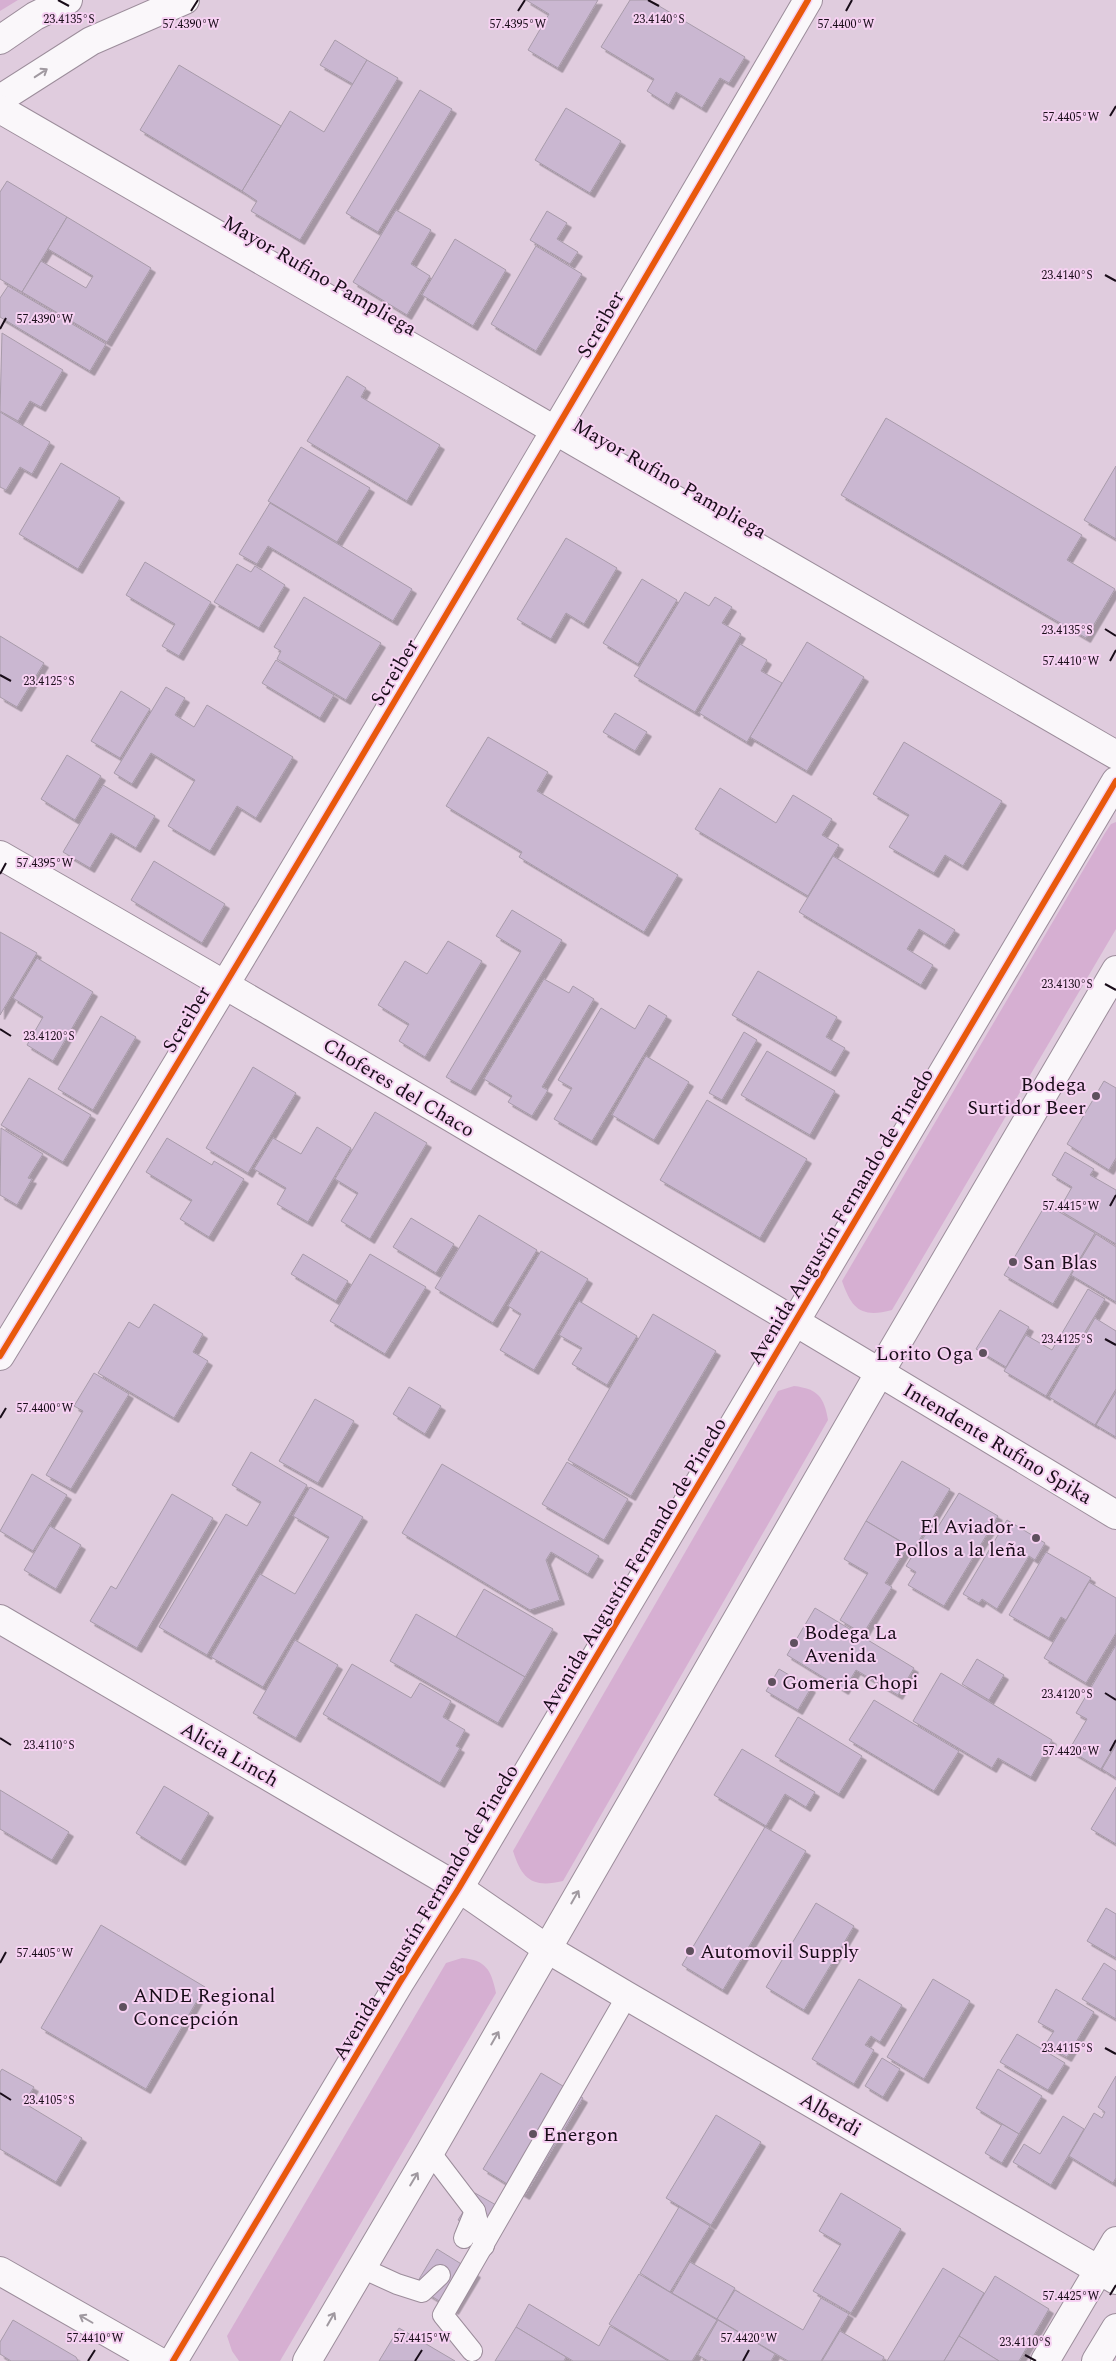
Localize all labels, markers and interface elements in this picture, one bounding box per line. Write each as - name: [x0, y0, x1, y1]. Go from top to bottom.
- text: 23.4135°S: [43, 10, 95, 29]
- text: 23.4140°S: [633, 10, 685, 29]
- text: 57.4390°W: [163, 15, 220, 34]
- text: 57.4395°W: [490, 15, 547, 34]
- text: 57.4400°W: [818, 15, 875, 34]
- one-way arrow: [34, 67, 48, 78]
- text: 57.4405°W: [1043, 108, 1100, 127]
- street label: Mayor Rufino Pampliega: [217, 208, 423, 344]
- text: 23.4140°S: [1041, 266, 1093, 285]
- street label: Screiber: [570, 285, 632, 364]
- text: 57.4390°W: [17, 310, 74, 329]
- street label: Mayor Rufino Pampliega: [567, 411, 773, 547]
- text: 23.4135°S: [1041, 621, 1093, 640]
- street label: Screiber: [363, 633, 427, 712]
- text: 57.4410°W: [1043, 652, 1100, 671]
- text: 23.4125°S: [23, 672, 75, 691]
- text: 57.4395°W: [17, 854, 74, 873]
- text: 23.4130°S: [1041, 975, 1093, 994]
- street label: Screiber: [155, 980, 219, 1059]
- text: 23.4120°S: [23, 1027, 75, 1046]
- street label: Choferes del Chaco: [317, 1031, 480, 1145]
- street label: Avenida Augustín Fernando de Pinedo: [740, 1063, 942, 1370]
- place label: Bodega Surtidor Beer: [967, 1070, 1086, 1123]
- marker: Bodega Surtidor Beer: [1090, 1090, 1102, 1102]
- text: 57.4415°W: [1043, 1197, 1100, 1216]
- place label: San Blas: [1023, 1248, 1098, 1278]
- marker: San Blas: [1007, 1256, 1019, 1268]
- text: 23.4125°S: [1041, 1330, 1093, 1349]
- place label: Lorito Oga: [876, 1339, 973, 1369]
- marker: Lorito Oga: [977, 1347, 989, 1359]
- street label: Intendente Rufino Spika: [897, 1375, 1098, 1512]
- text: 57.4400°W: [17, 1399, 74, 1418]
- street label: Avenida Augustín Fernando de Pinedo: [533, 1412, 735, 1719]
- place label: El Aviador - Pollos a la leña: [894, 1512, 1026, 1565]
- marker: El Aviador - Pollos a la leña: [1030, 1532, 1042, 1544]
- place label: Bodega La Avenida: [804, 1618, 897, 1671]
- marker: Bodega La Avenida: [788, 1637, 800, 1649]
- place label: Gomeria Chopi: [782, 1668, 919, 1698]
- marker: Gomeria Chopi: [766, 1676, 778, 1688]
- text: 23.4120°S: [1041, 1685, 1093, 1704]
- street label: Alicia Linch: [175, 1715, 284, 1795]
- text: 23.4110°S: [23, 1736, 75, 1755]
- text: 57.4420°W: [1043, 1742, 1100, 1761]
- street label: Avenida Augustín Fernando de Pinedo: [325, 1759, 527, 2066]
- one-way arrow: [571, 1890, 581, 1905]
- place label: Automovil Supply: [700, 1937, 860, 1967]
- text: 57.4405°W: [17, 1944, 74, 1963]
- marker: Automovil Supply: [684, 1945, 696, 1957]
- place label: ANDE Regional Concepción: [133, 1981, 275, 2034]
- marker: ANDE Regional Concepción: [117, 2001, 129, 2013]
- one-way arrow: [490, 2031, 500, 2046]
- text: 23.4115°S: [1041, 2039, 1093, 2058]
- street label: Alberdi: [794, 2085, 867, 2145]
- text: 23.4105°S: [23, 2091, 75, 2110]
- place label: Energon: [543, 2120, 618, 2150]
- marker: Energon: [527, 2128, 539, 2140]
- one-way arrow: [409, 2172, 419, 2187]
- text: 57.4425°W: [1043, 2287, 1100, 2306]
- one-way arrow: [327, 2312, 337, 2327]
- one-way arrow: [79, 2314, 93, 2324]
- text: 57.4410°W: [67, 2329, 124, 2348]
- text: 57.4415°W: [394, 2329, 451, 2348]
- text: 57.4420°W: [721, 2329, 778, 2348]
- text: 23.4110°S: [999, 2333, 1051, 2352]

